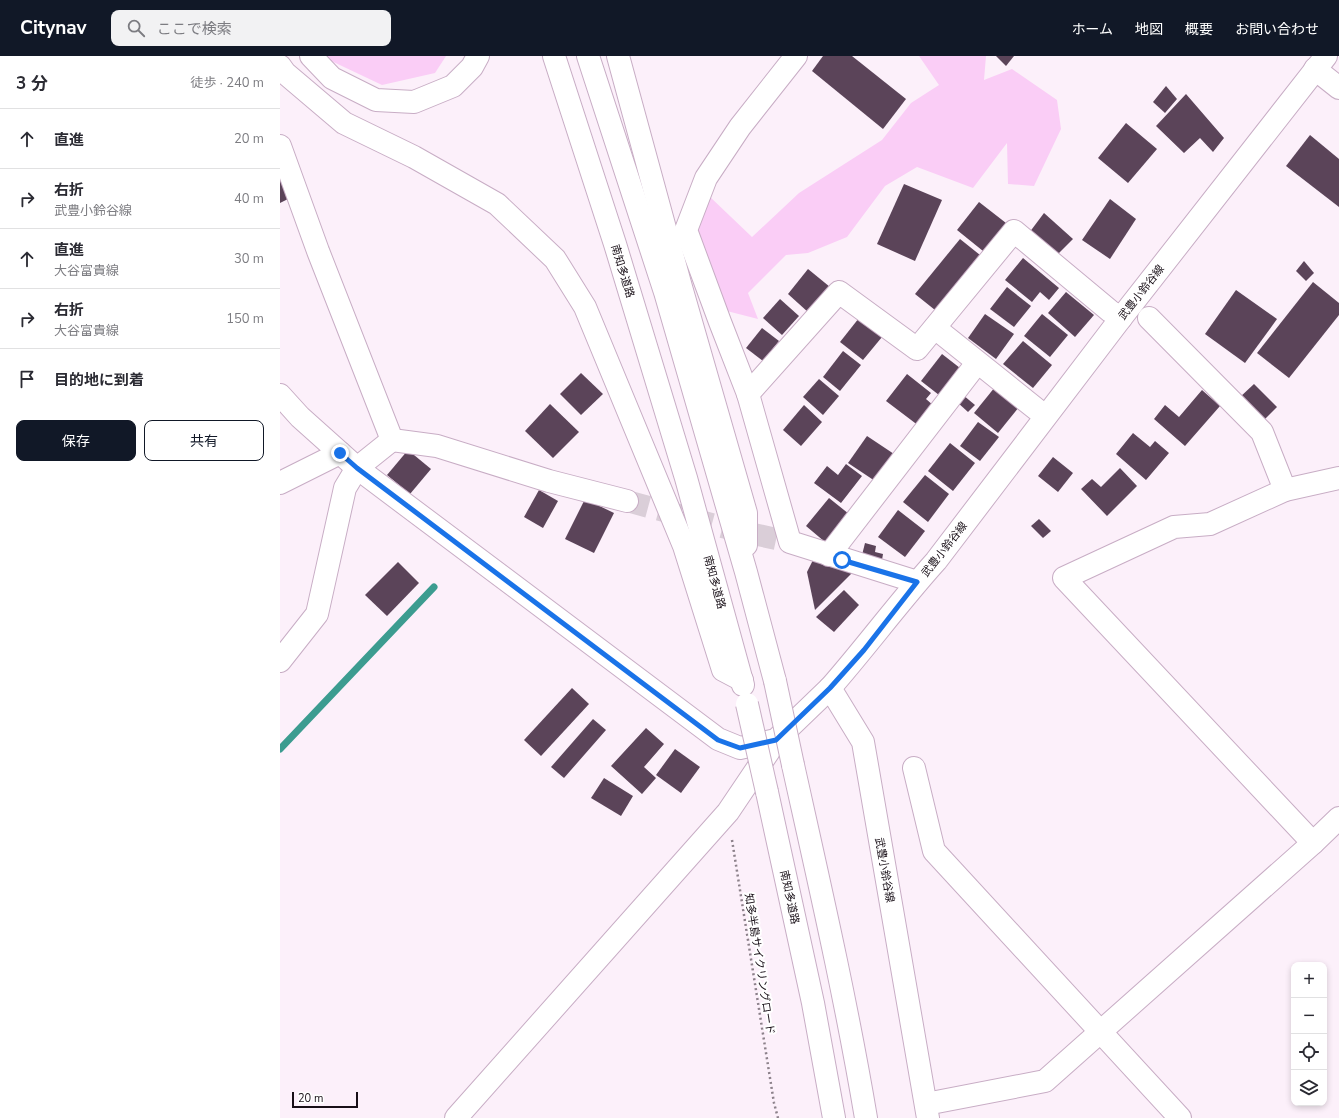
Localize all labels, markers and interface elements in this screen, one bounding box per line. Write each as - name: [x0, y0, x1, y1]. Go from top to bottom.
- search box: [111, 10, 391, 46]
- text: Citynav: [20, 15, 87, 41]
- icon: search: [125, 17, 147, 39]
- text: ここで検索: [157, 19, 232, 39]
- text: ホーム: [1071, 20, 1113, 39]
- text: 地図: [1135, 20, 1163, 39]
- text: 概要: [1185, 20, 1213, 39]
- text: お問い合わせ: [1235, 20, 1319, 39]
- text: 3 分: [16, 72, 48, 95]
- text: 徒歩 · 240 m: [190, 74, 264, 92]
- icon: ahead: [16, 128, 38, 150]
- text: 直進: [54, 130, 84, 150]
- text: 20 m: [234, 130, 264, 148]
- text: 右折: [54, 180, 84, 200]
- icon: right: [16, 188, 38, 210]
- text: 40 m: [234, 190, 264, 208]
- text: 武豊小鈴谷線: [54, 202, 132, 220]
- text: 直進: [54, 240, 84, 260]
- street label: 南知多道路: [607, 243, 638, 300]
- icon: ahead: [16, 248, 38, 270]
- text: 30 m: [234, 250, 264, 268]
- text: 大谷富貴線: [54, 262, 119, 280]
- street label: 武豊小鈴谷線: [1115, 262, 1168, 323]
- text: 右折: [54, 300, 84, 320]
- icon: right: [16, 308, 38, 330]
- text: 150 m: [226, 310, 264, 328]
- text: 大谷富貴線: [54, 322, 119, 340]
- icon: arrive: [16, 368, 38, 390]
- text: 目的地に到着: [54, 370, 144, 390]
- button: 保存: [16, 420, 136, 461]
- button: 共有: [144, 420, 264, 461]
- route end: [331, 444, 349, 462]
- street label: 武豊小鈴谷線: [918, 519, 971, 580]
- route start: [833, 551, 851, 569]
- street label: 南知多道路: [700, 554, 729, 611]
- street label: 武豊小鈴谷線: [871, 836, 898, 904]
- street label: 南知多道路: [776, 869, 803, 926]
- street label: 知多半島サイクリングロード: [741, 892, 778, 1036]
- map controls: [1291, 962, 1327, 1106]
- button: +: [1291, 962, 1327, 998]
- button: −: [1291, 998, 1327, 1034]
- button: locate: [1291, 1034, 1327, 1070]
- button: layers: [1291, 1070, 1327, 1106]
- scale bar: [292, 1090, 358, 1109]
- text: 20 m: [298, 1091, 323, 1106]

